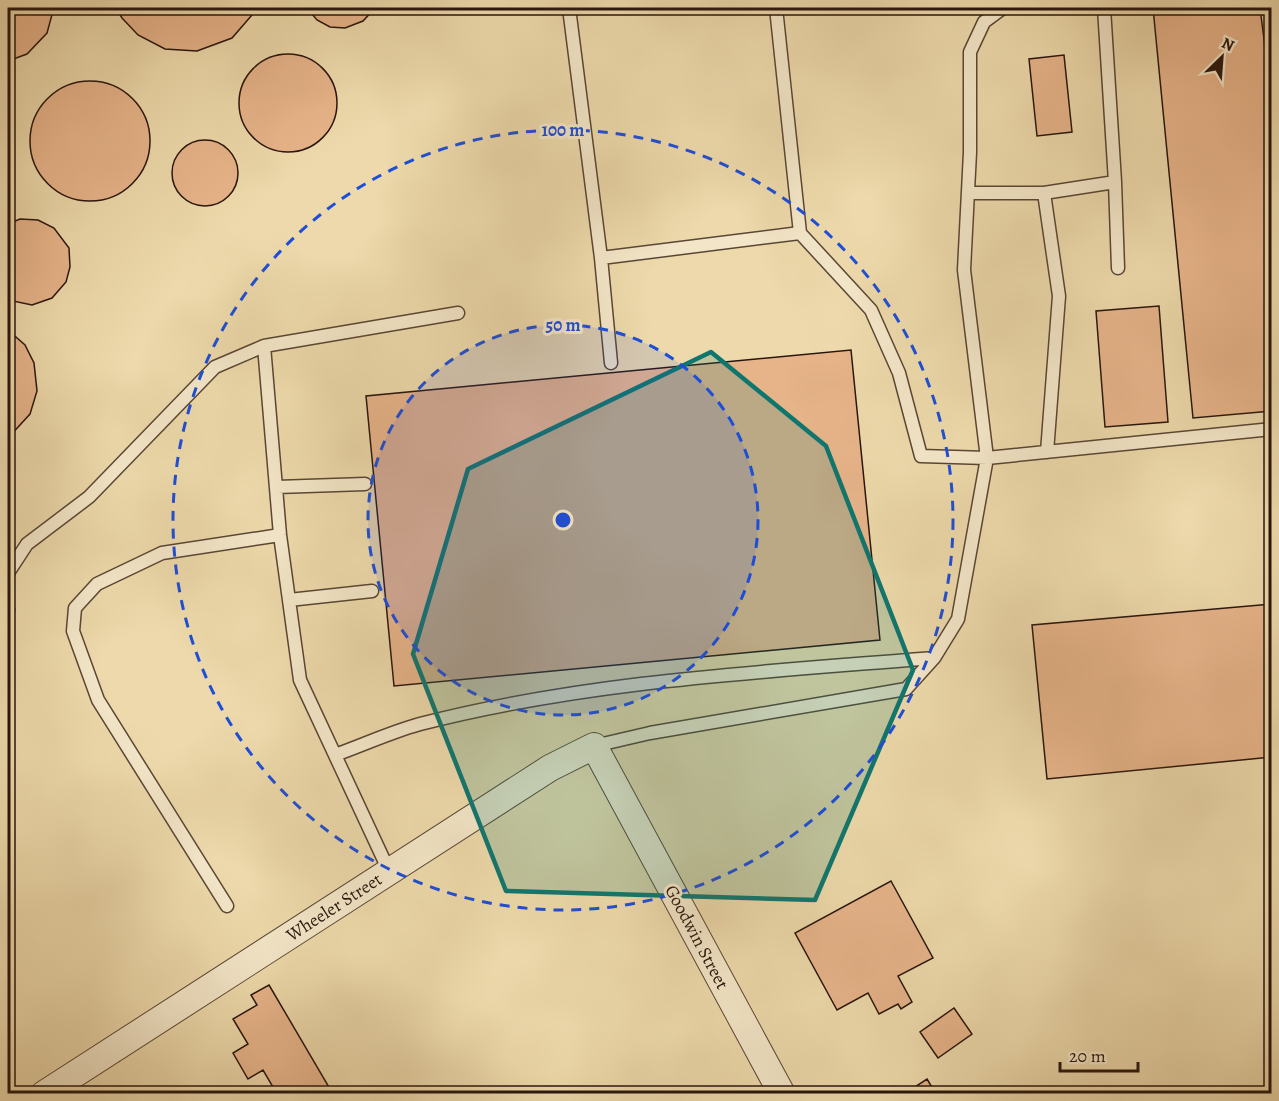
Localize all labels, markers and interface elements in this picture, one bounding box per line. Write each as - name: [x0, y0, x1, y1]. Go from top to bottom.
- north arrow: [1192, 27, 1252, 87]
- text: N: [1218, 32, 1238, 57]
- text: 100 m: [542, 118, 584, 142]
- text: 50 m: [546, 313, 580, 337]
- centre of rings: [553, 510, 573, 530]
- street label: Wheeler Street: [281, 867, 387, 947]
- street label: Goodwin Street: [659, 881, 735, 993]
- scale bar: [1060, 1035, 1138, 1073]
- text: 20 m: [1069, 1044, 1106, 1068]

